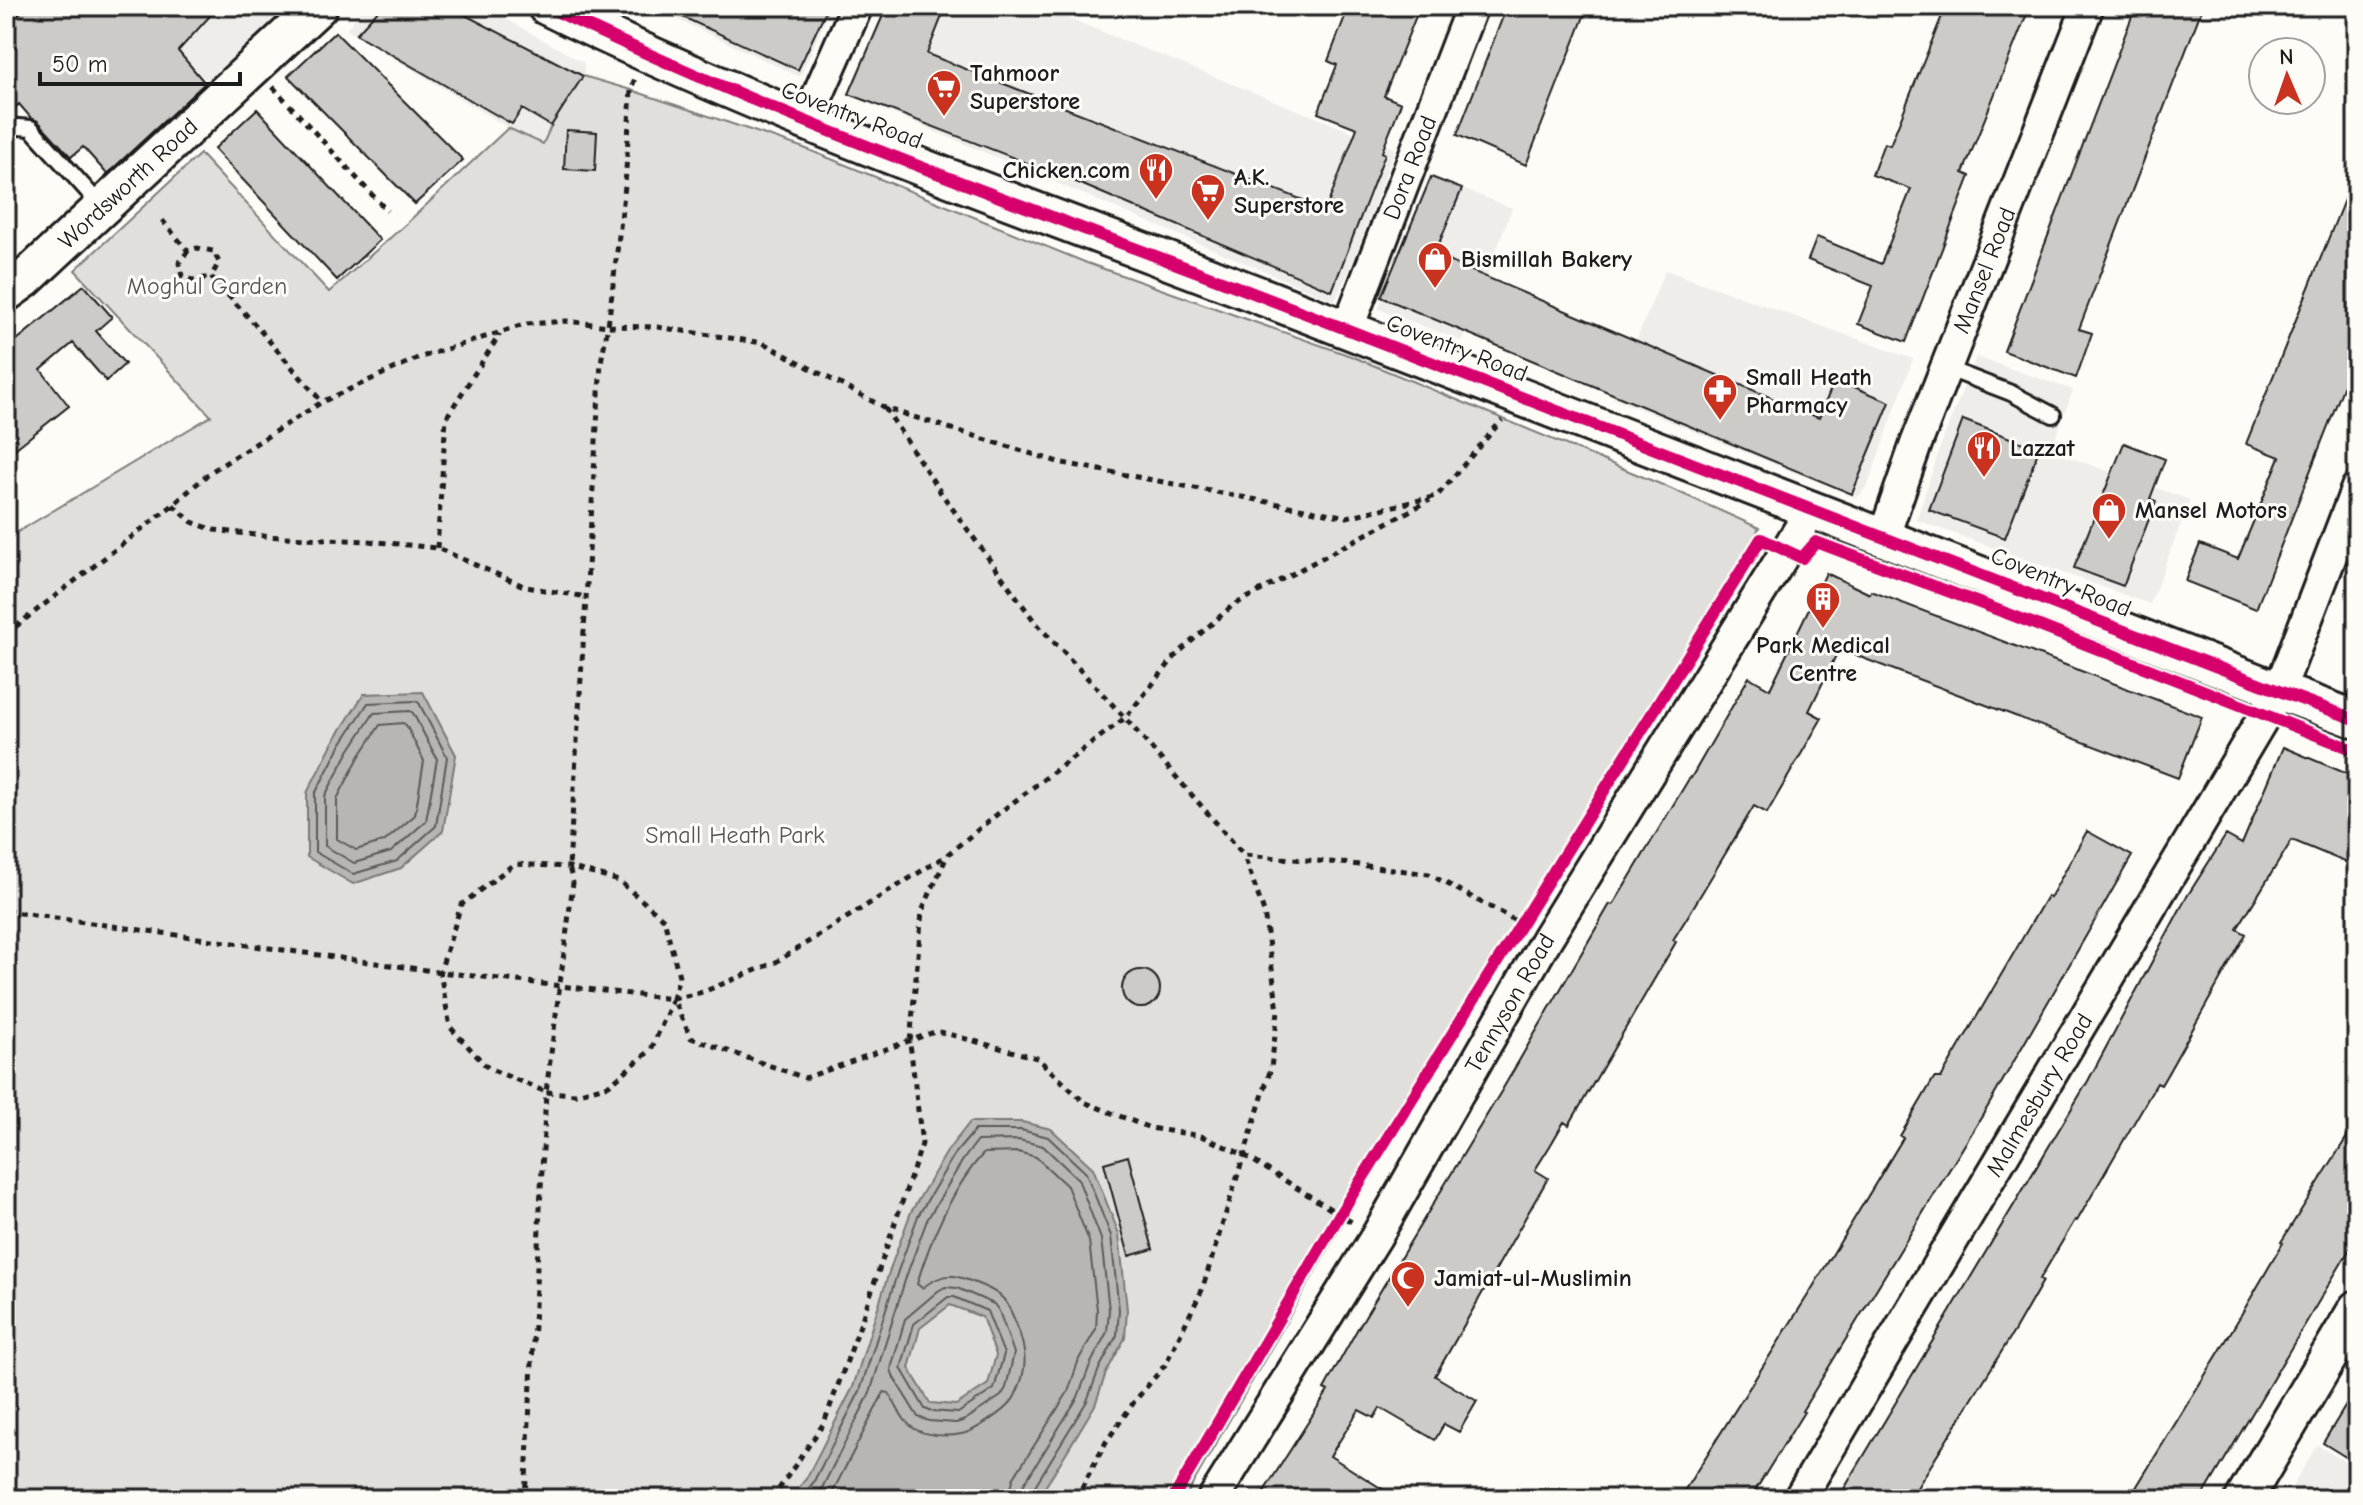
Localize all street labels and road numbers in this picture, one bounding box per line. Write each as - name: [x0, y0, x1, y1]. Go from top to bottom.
- street label: Coventry Road: [777, 75, 927, 155]
- street label: Wordsworth Road: [52, 112, 203, 255]
- street label: Dora Road: [1377, 112, 1442, 224]
- street label: Mansel Road: [1947, 203, 2022, 337]
- street label: Coventry Road: [1382, 308, 1532, 388]
- street label: Coventry Road: [1987, 541, 2135, 623]
- street label: Tennyson Road: [1459, 929, 1561, 1078]
- street label: Malmesbury Road: [1980, 1008, 2098, 1182]

